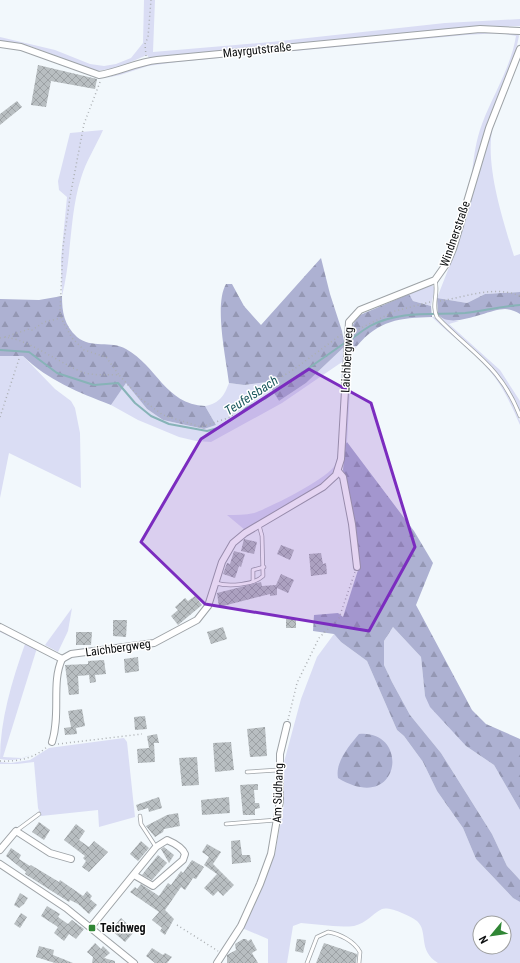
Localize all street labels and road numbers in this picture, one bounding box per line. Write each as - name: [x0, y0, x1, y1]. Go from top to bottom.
- street label: Mayrgutstraße: [222, 39, 292, 61]
- street label: Windnerstraße: [437, 199, 473, 269]
- street label: Laichbergweg: [338, 327, 356, 393]
- street label: Laichbergweg: [84, 636, 152, 660]
- street label: Am Südhang: [270, 763, 286, 823]

